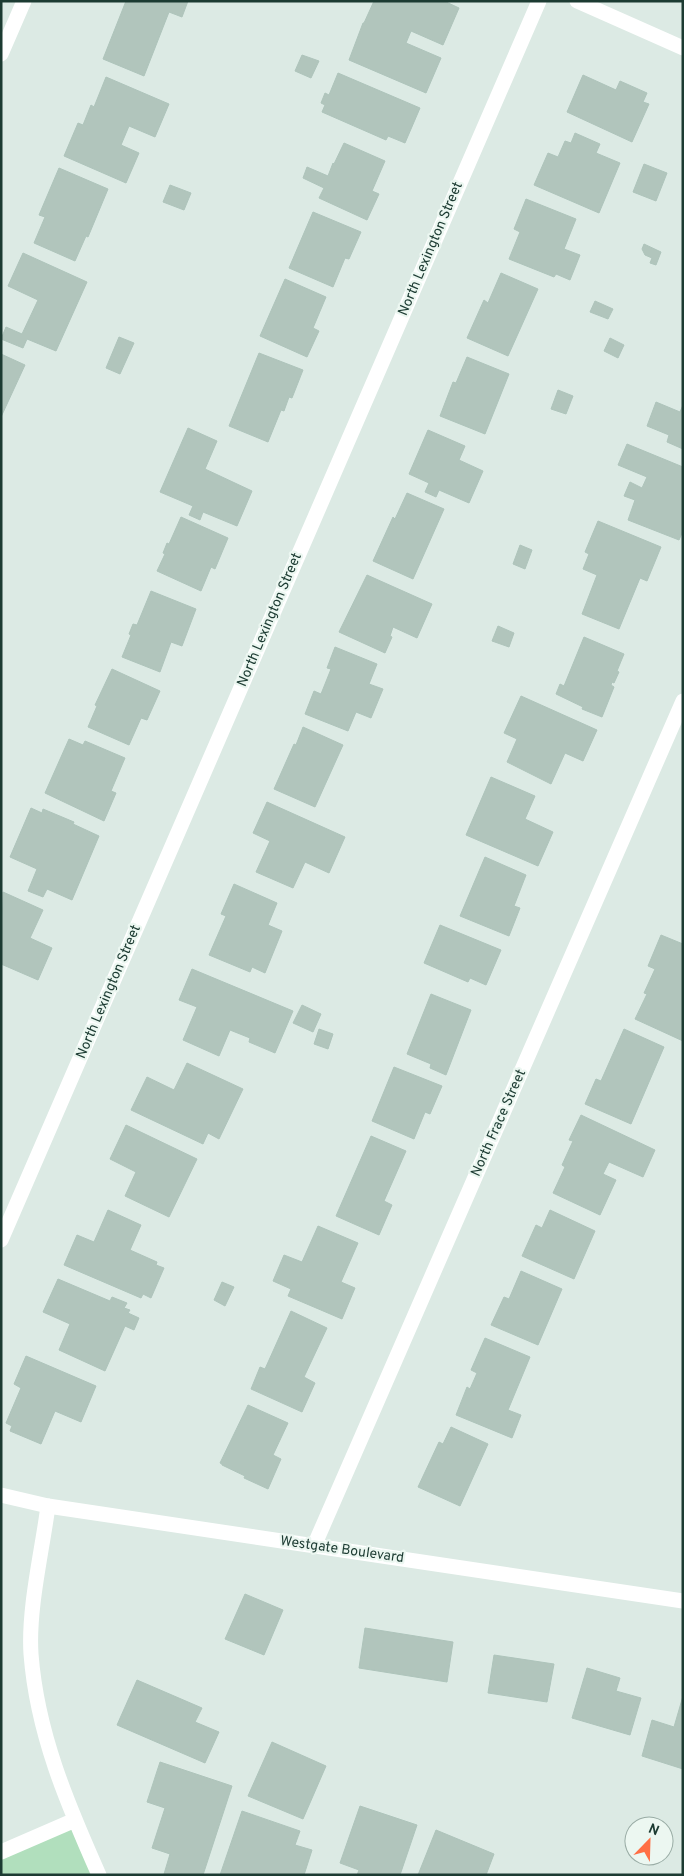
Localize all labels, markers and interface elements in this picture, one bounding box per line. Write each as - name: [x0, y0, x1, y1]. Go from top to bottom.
- street label: North Lexington Street: [395, 179, 467, 319]
- street label: North Lexington Street: [234, 550, 306, 690]
- street label: North Lexington Street: [73, 922, 145, 1062]
- street label: North Frace Street: [468, 1067, 530, 1179]
- street label: Westgate Boulevard: [279, 1533, 405, 1567]
- north arrow: [624, 1816, 674, 1866]
- text: N: [646, 1821, 661, 1840]

